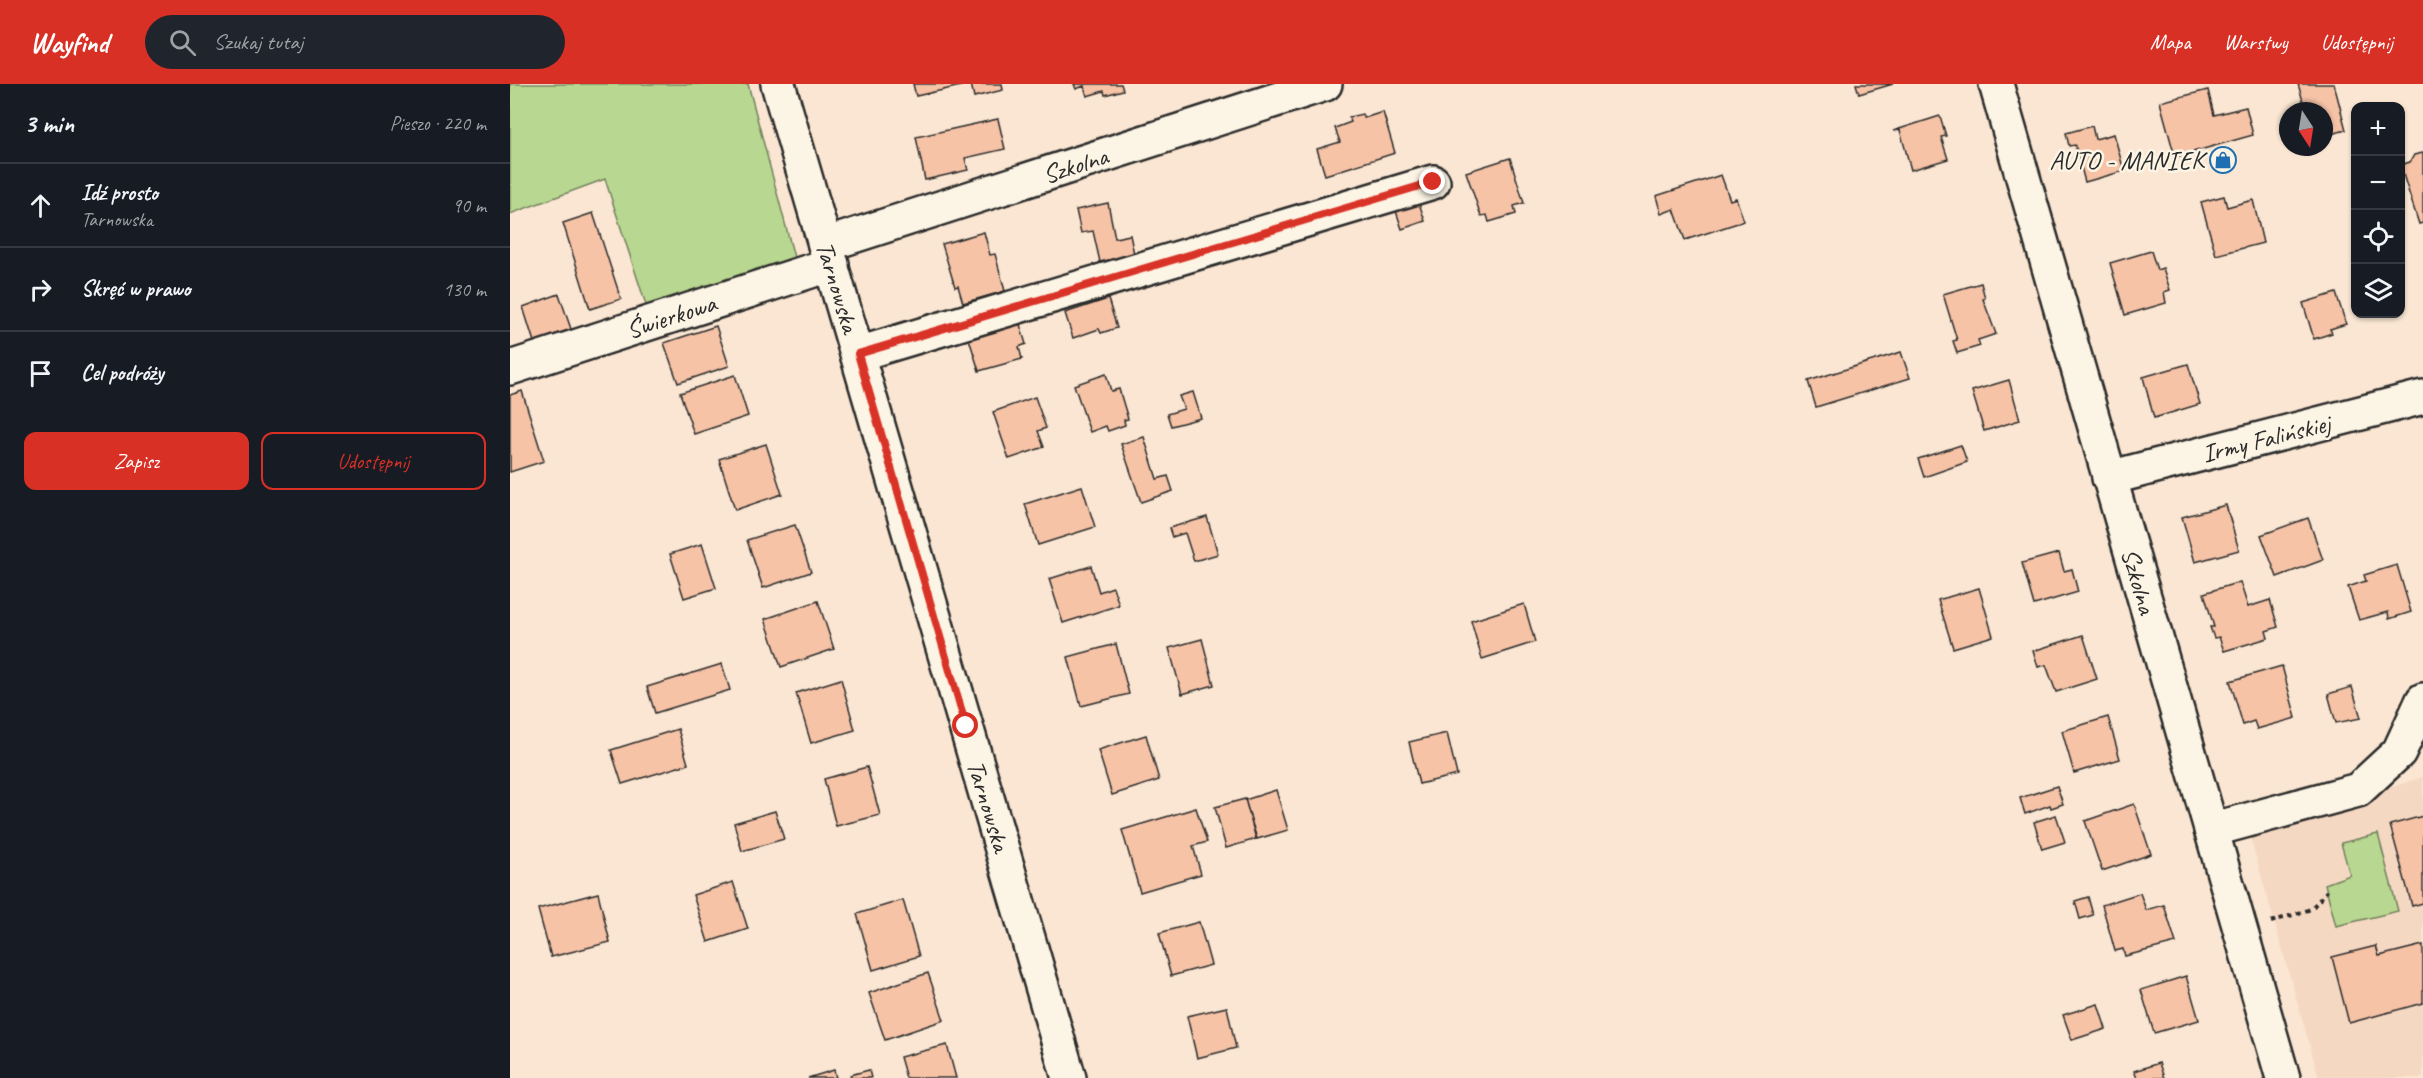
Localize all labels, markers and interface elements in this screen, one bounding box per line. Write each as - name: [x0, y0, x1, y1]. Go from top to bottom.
- search box: [145, 15, 565, 69]
- text: Wayfind: [30, 25, 109, 60]
- icon: search: [166, 26, 199, 59]
- text: Szukaj tutaj: [214, 28, 303, 56]
- text: Mapa: [2150, 29, 2191, 55]
- text: Warstwy: [2224, 29, 2288, 55]
- text: Udostępnij: [2321, 29, 2393, 55]
- north arrow: [2279, 102, 2333, 156]
- map controls: [2351, 102, 2405, 318]
- button: +: [2351, 102, 2405, 156]
- text: 3 min: [24, 107, 74, 140]
- text: Pieszo · 220 m: [390, 111, 486, 136]
- street label: Szkolna: [1038, 139, 1113, 191]
- place label: AUTO - MANIEK: [2050, 144, 2208, 177]
- shop icon: AUTO - MANIEK: [2208, 145, 2238, 175]
- button: −: [2351, 156, 2405, 210]
- route end: [1419, 168, 1445, 194]
- text: Idź prosto: [81, 179, 158, 207]
- icon: ahead: [24, 189, 57, 222]
- text: 90 m: [452, 193, 486, 218]
- text: Tarnowska: [81, 207, 153, 232]
- button: locate: [2351, 210, 2405, 264]
- street label: Tarnowska: [808, 238, 868, 339]
- button: layers: [2351, 264, 2405, 318]
- icon: right: [24, 273, 57, 306]
- text: Skręć w prawo: [81, 275, 190, 303]
- text: 130 m: [443, 277, 486, 302]
- street label: Świerkowa: [622, 286, 722, 346]
- icon: arrive: [24, 357, 57, 390]
- text: Cel podróży: [81, 359, 164, 387]
- street label: Irmy Falińskiej: [2199, 406, 2336, 470]
- button: Zapisz: [24, 432, 249, 490]
- button: Udostępnij: [261, 432, 486, 490]
- street label: Szkolna: [2113, 545, 2164, 619]
- route start: [952, 712, 978, 738]
- street label: Tarnowska: [959, 757, 1019, 858]

